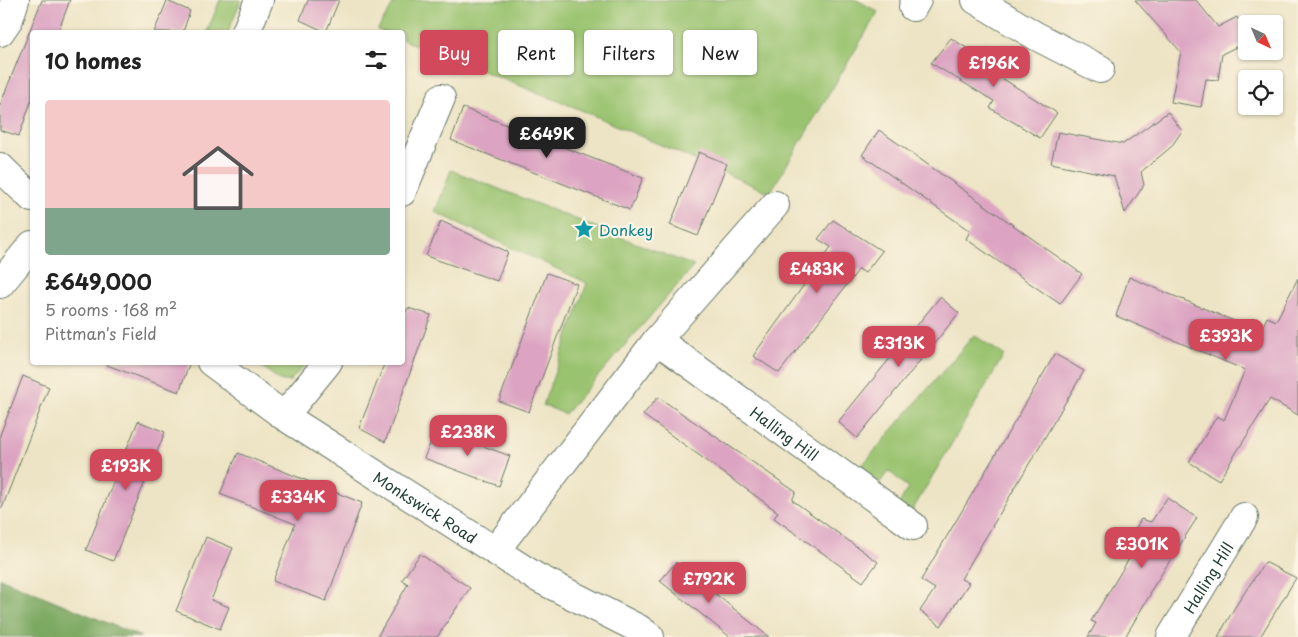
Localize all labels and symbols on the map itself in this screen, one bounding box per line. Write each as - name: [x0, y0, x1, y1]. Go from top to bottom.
- north arrow: [1238, 15, 1282, 60]
- pin: £196K: [959, 46, 1029, 88]
- pin: £649K: [512, 116, 582, 159]
- place icon: Donkey: [573, 218, 595, 240]
- place label: Donkey: [599, 218, 653, 241]
- pin: £483K: [782, 252, 852, 294]
- pin: £393K: [1191, 318, 1261, 361]
- pin: £313K: [864, 326, 934, 368]
- street label: Halling Hill: [746, 400, 824, 466]
- pin: £238K: [433, 414, 503, 457]
- pin: £193K: [91, 448, 161, 491]
- street label: Monkswick Road: [369, 465, 482, 548]
- pin: £334K: [263, 480, 333, 522]
- pin: £301K: [1107, 526, 1177, 569]
- street label: Halling Hill: [1177, 537, 1238, 617]
- pin: £792K: [674, 562, 744, 604]

